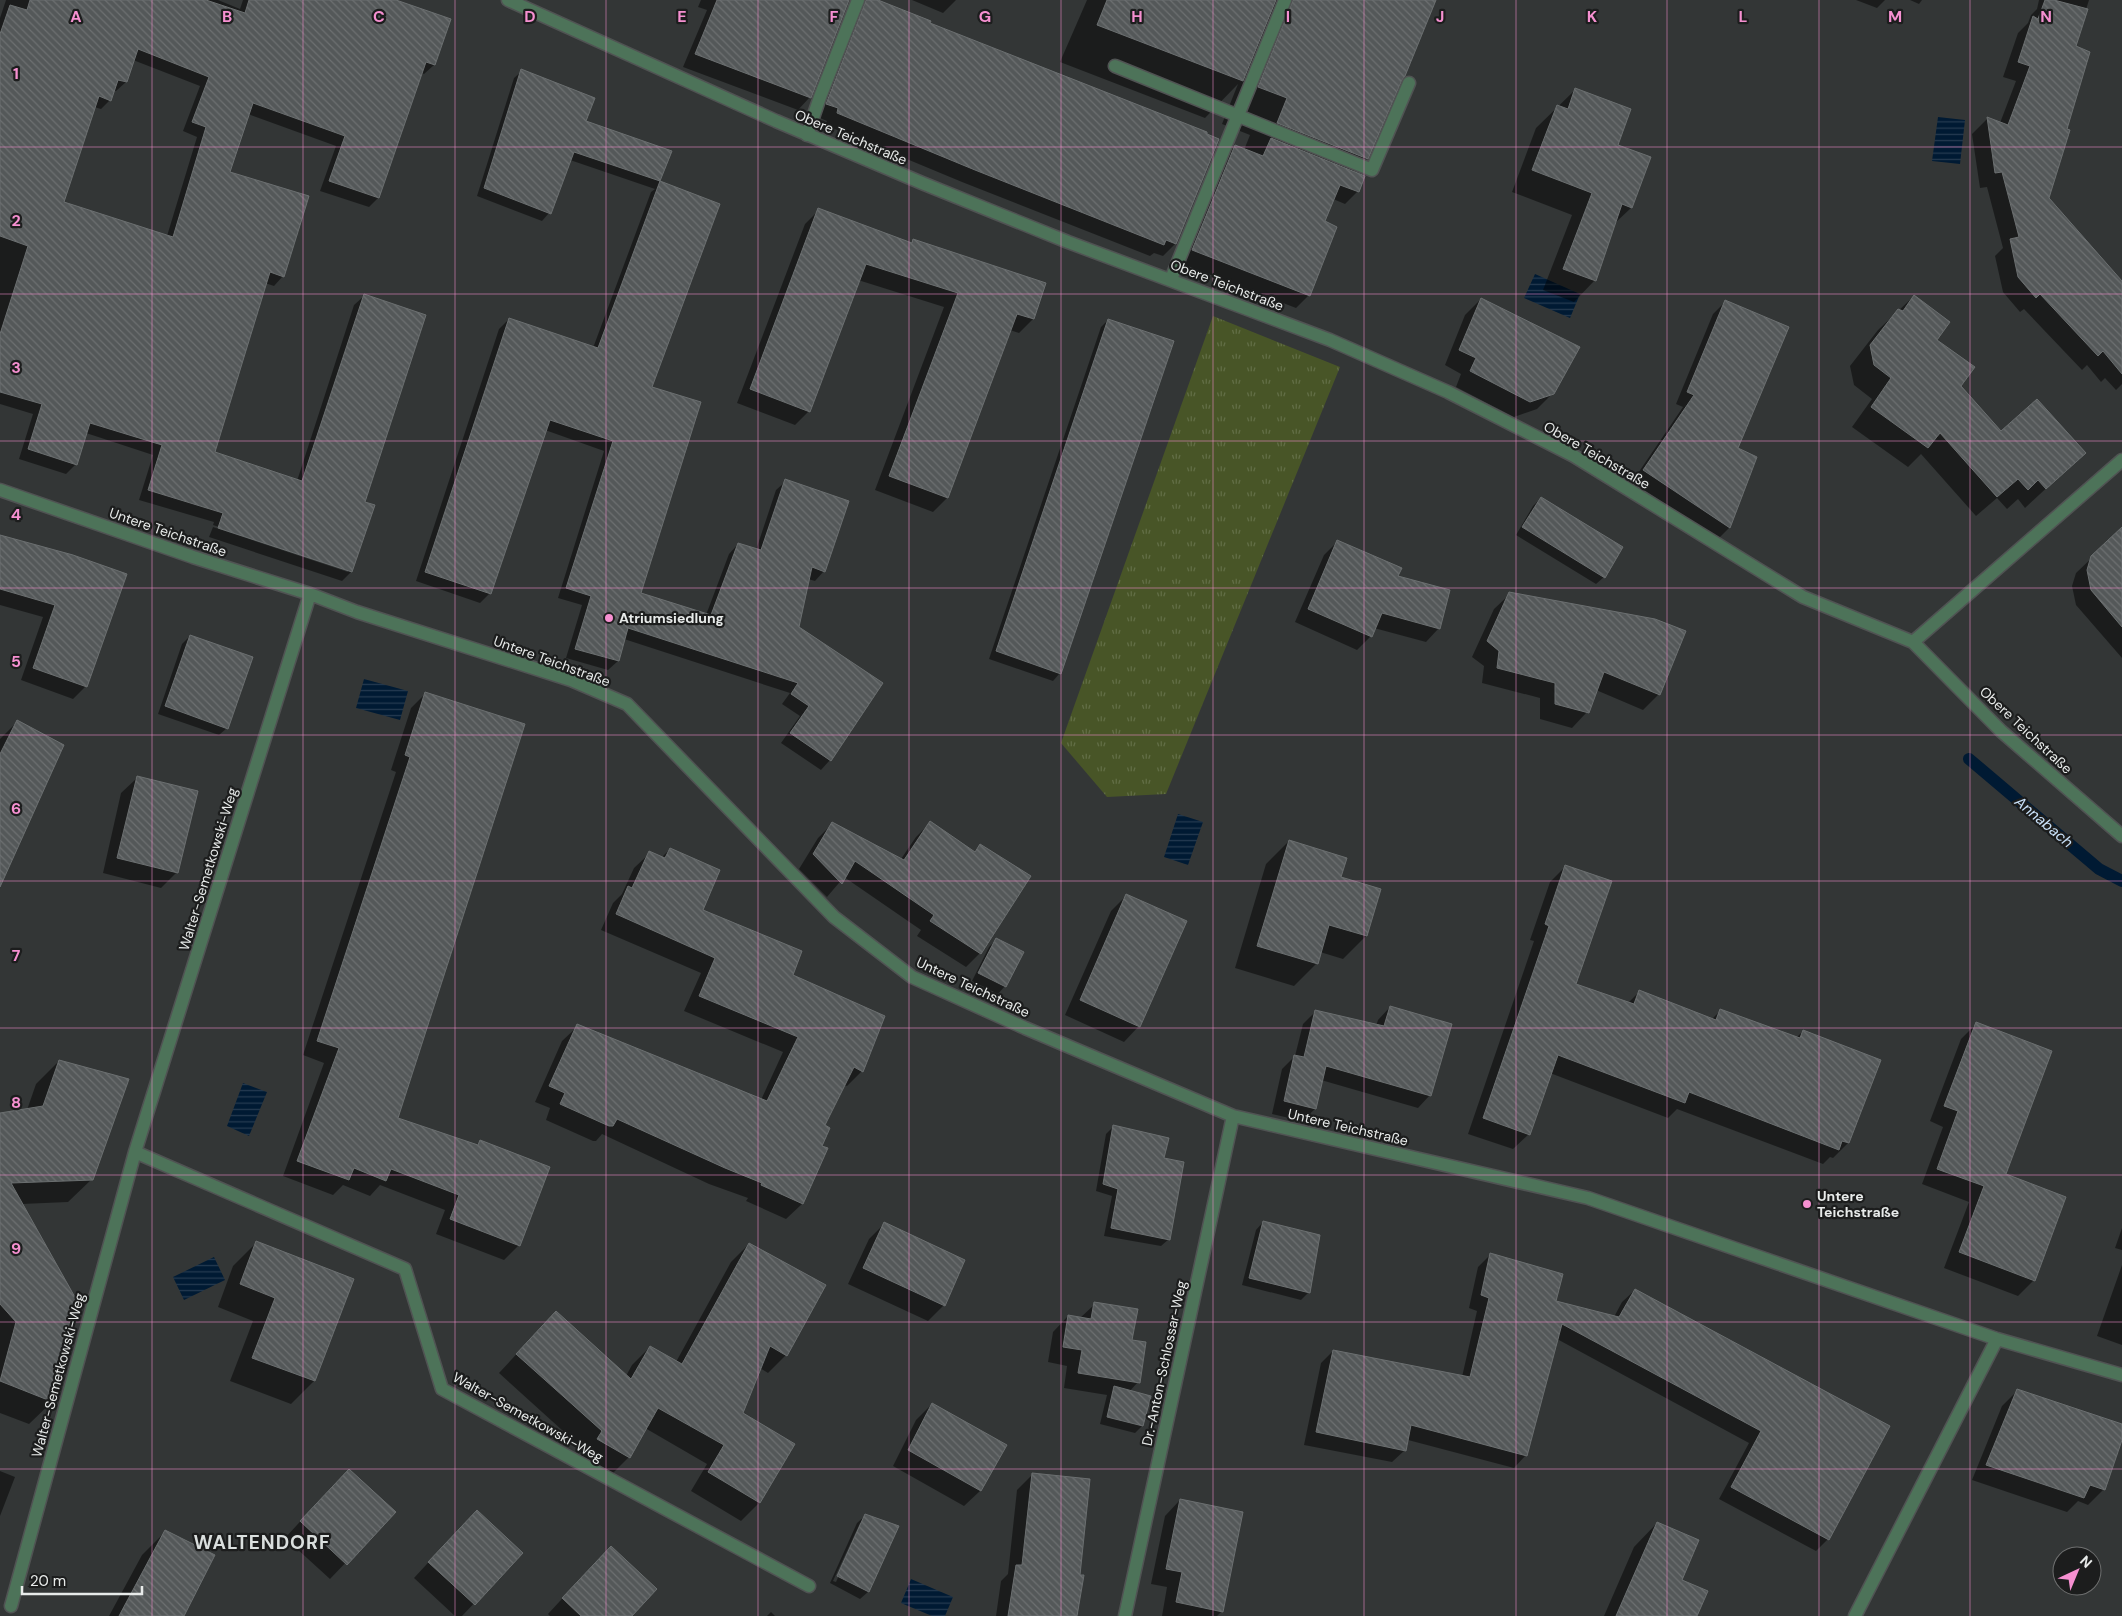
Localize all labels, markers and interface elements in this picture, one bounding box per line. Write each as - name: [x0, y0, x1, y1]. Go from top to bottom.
- text: A: [70, 6, 82, 27]
- text: B: [222, 6, 232, 27]
- text: C: [373, 6, 385, 27]
- text: D: [524, 6, 536, 27]
- text: E: [677, 6, 687, 27]
- text: F: [830, 6, 839, 27]
- text: G: [979, 6, 991, 27]
- text: H: [1131, 6, 1143, 27]
- text: I: [1286, 6, 1290, 27]
- text: J: [1436, 6, 1444, 27]
- text: K: [1587, 6, 1598, 27]
- text: L: [1739, 6, 1748, 27]
- text: M: [1888, 6, 1902, 27]
- text: N: [2040, 6, 2052, 27]
- text: 1: [13, 63, 19, 84]
- street label: Obere Teichstraße: [792, 105, 910, 169]
- text: 2: [11, 210, 21, 231]
- street label: Obere Teichstraße: [1168, 255, 1286, 315]
- text: 3: [11, 357, 21, 378]
- street label: Obere Teichstraße: [1540, 417, 1654, 493]
- street label: Untere Teichstraße: [107, 503, 229, 561]
- text: 4: [11, 504, 21, 525]
- place label: Atriumsiedlung: [619, 609, 724, 627]
- marker: Atriumsiedlung: [603, 612, 615, 624]
- street label: Untere Teichstraße: [491, 632, 613, 691]
- text: 5: [11, 651, 21, 672]
- street label: Obere Teichstraße: [1976, 682, 2076, 778]
- street label: Walter-Semetkowski-Weg: [175, 785, 241, 953]
- water label: Annabach: [2010, 791, 2078, 852]
- text: 6: [11, 798, 21, 819]
- text: 7: [12, 945, 21, 966]
- street label: Untere Teichstraße: [913, 953, 1033, 1021]
- text: 8: [11, 1092, 21, 1113]
- street label: Untere Teichstraße: [1286, 1104, 1410, 1150]
- place label: Untere Teichstraße: [1817, 1187, 1899, 1221]
- marker: Untere Teichstraße: [1801, 1198, 1813, 1210]
- text: 9: [11, 1238, 21, 1259]
- street label: Dr.-Anton-Schlossar-Weg: [1138, 1278, 1190, 1447]
- street label: Walter-Semetkowski-Weg: [27, 1291, 89, 1459]
- street label: Walter-Semetkowski-Weg: [449, 1368, 607, 1466]
- district label: WALTENDORF: [193, 1530, 331, 1555]
- north arrow: [2052, 1546, 2102, 1596]
- text: N: [2076, 1552, 2096, 1572]
- scale bar: [22, 1564, 142, 1596]
- text: 20 m: [30, 1571, 66, 1591]

